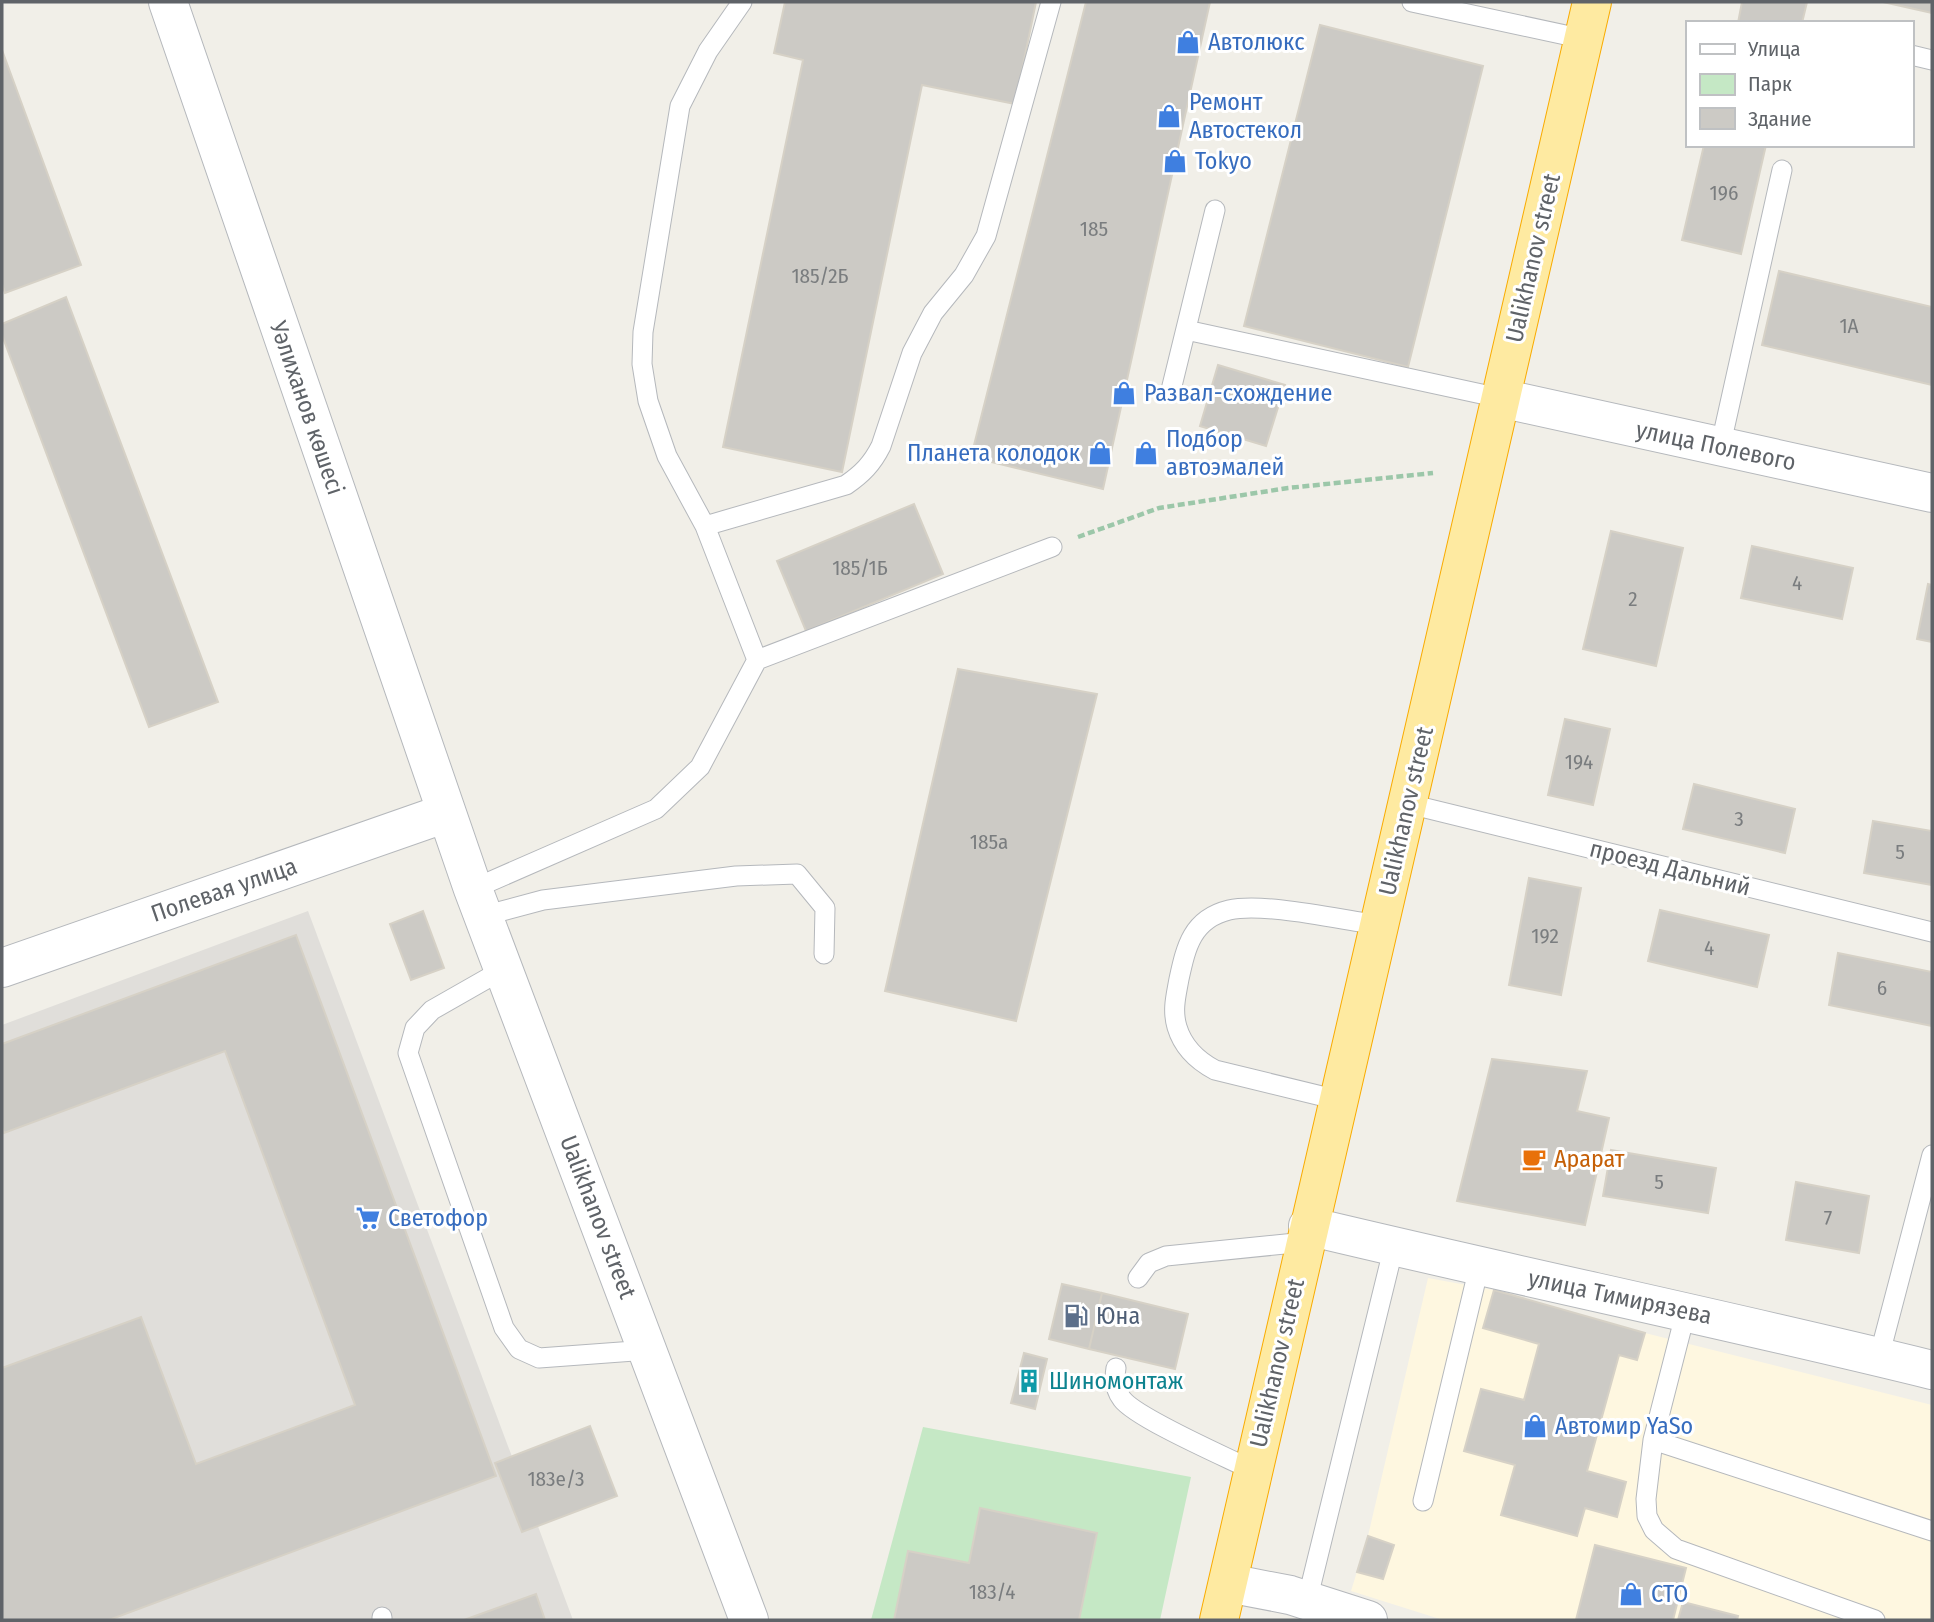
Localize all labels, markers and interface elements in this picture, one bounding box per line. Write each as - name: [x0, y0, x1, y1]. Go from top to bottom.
- legend: [1686, 21, 1913, 147]
- shop icon: Автолюкс: [1174, 28, 1202, 56]
- place label: Автолюкс: [1208, 28, 1304, 56]
- text: Улица: [1747, 36, 1801, 62]
- text: Парк: [1748, 71, 1792, 97]
- place label: Ремонт Автостекол: [1189, 88, 1302, 144]
- shop icon: Ремонт Автостекол: [1155, 102, 1183, 130]
- text: Здание: [1748, 106, 1812, 132]
- shop icon: Tokyo: [1161, 147, 1189, 175]
- place label: Tokyo: [1195, 147, 1252, 175]
- street label: Ualikhanov street: [1500, 171, 1566, 345]
- house number: 196: [1710, 180, 1738, 206]
- house number: 185: [1080, 216, 1108, 242]
- house number: 185/2Б: [791, 263, 849, 289]
- house number: 1А: [1839, 313, 1859, 339]
- street label: Уәлиханов көшесі: [264, 317, 350, 498]
- shop icon: Развал-схождение: [1110, 379, 1138, 407]
- place label: Развал-схождение: [1144, 379, 1332, 407]
- street label: улица Полевого: [1634, 415, 1798, 477]
- place label: Подбор автоэмалей: [1166, 425, 1284, 481]
- place label: Планета колодок: [907, 439, 1081, 467]
- shop icon: Планета колодок: [1086, 439, 1114, 467]
- shop icon: Подбор автоэмалей: [1132, 439, 1160, 467]
- house number: 185/1Б: [832, 555, 888, 581]
- house number: 4: [1792, 570, 1802, 596]
- house number: 2: [1628, 586, 1638, 612]
- street label: Ualikhanov street: [1373, 724, 1439, 898]
- house number: 194: [1565, 749, 1593, 775]
- house number: 3: [1734, 806, 1744, 832]
- house number: 185а: [970, 829, 1008, 855]
- street label: проезд Дальний: [1587, 834, 1753, 902]
- house number: 5: [1895, 839, 1905, 865]
- street label: Полевая улица: [147, 852, 301, 928]
- house number: 192: [1531, 923, 1559, 949]
- house number: 4: [1704, 935, 1714, 961]
- house number: 6: [1877, 975, 1887, 1001]
- street label: Ualikhanov street: [554, 1132, 642, 1303]
- cafe icon: Арарат: [1520, 1145, 1548, 1173]
- place label: Арарат: [1554, 1145, 1625, 1173]
- house number: 5: [1654, 1169, 1664, 1195]
- supermarket icon: Светофор: [354, 1204, 382, 1232]
- place label: Светофор: [388, 1204, 488, 1232]
- house number: 7: [1824, 1205, 1832, 1231]
- street label: улица Тимирязева: [1526, 1264, 1714, 1330]
- street label: Ualikhanov street: [1244, 1276, 1310, 1450]
- fuel station icon: Юна: [1062, 1302, 1090, 1330]
- place label: Юна: [1096, 1302, 1140, 1330]
- building icon: Шиномонтаж: [1015, 1367, 1043, 1395]
- place label: Шиномонтаж: [1049, 1367, 1184, 1395]
- shop icon: Автомир YaSo: [1521, 1412, 1549, 1440]
- place label: Автомир YaSo: [1555, 1412, 1693, 1440]
- house number: 183е/3: [527, 1466, 585, 1492]
- house number: 183/4: [969, 1579, 1015, 1605]
- shop icon: СТО: [1617, 1580, 1645, 1608]
- place label: СТО: [1651, 1580, 1688, 1608]

